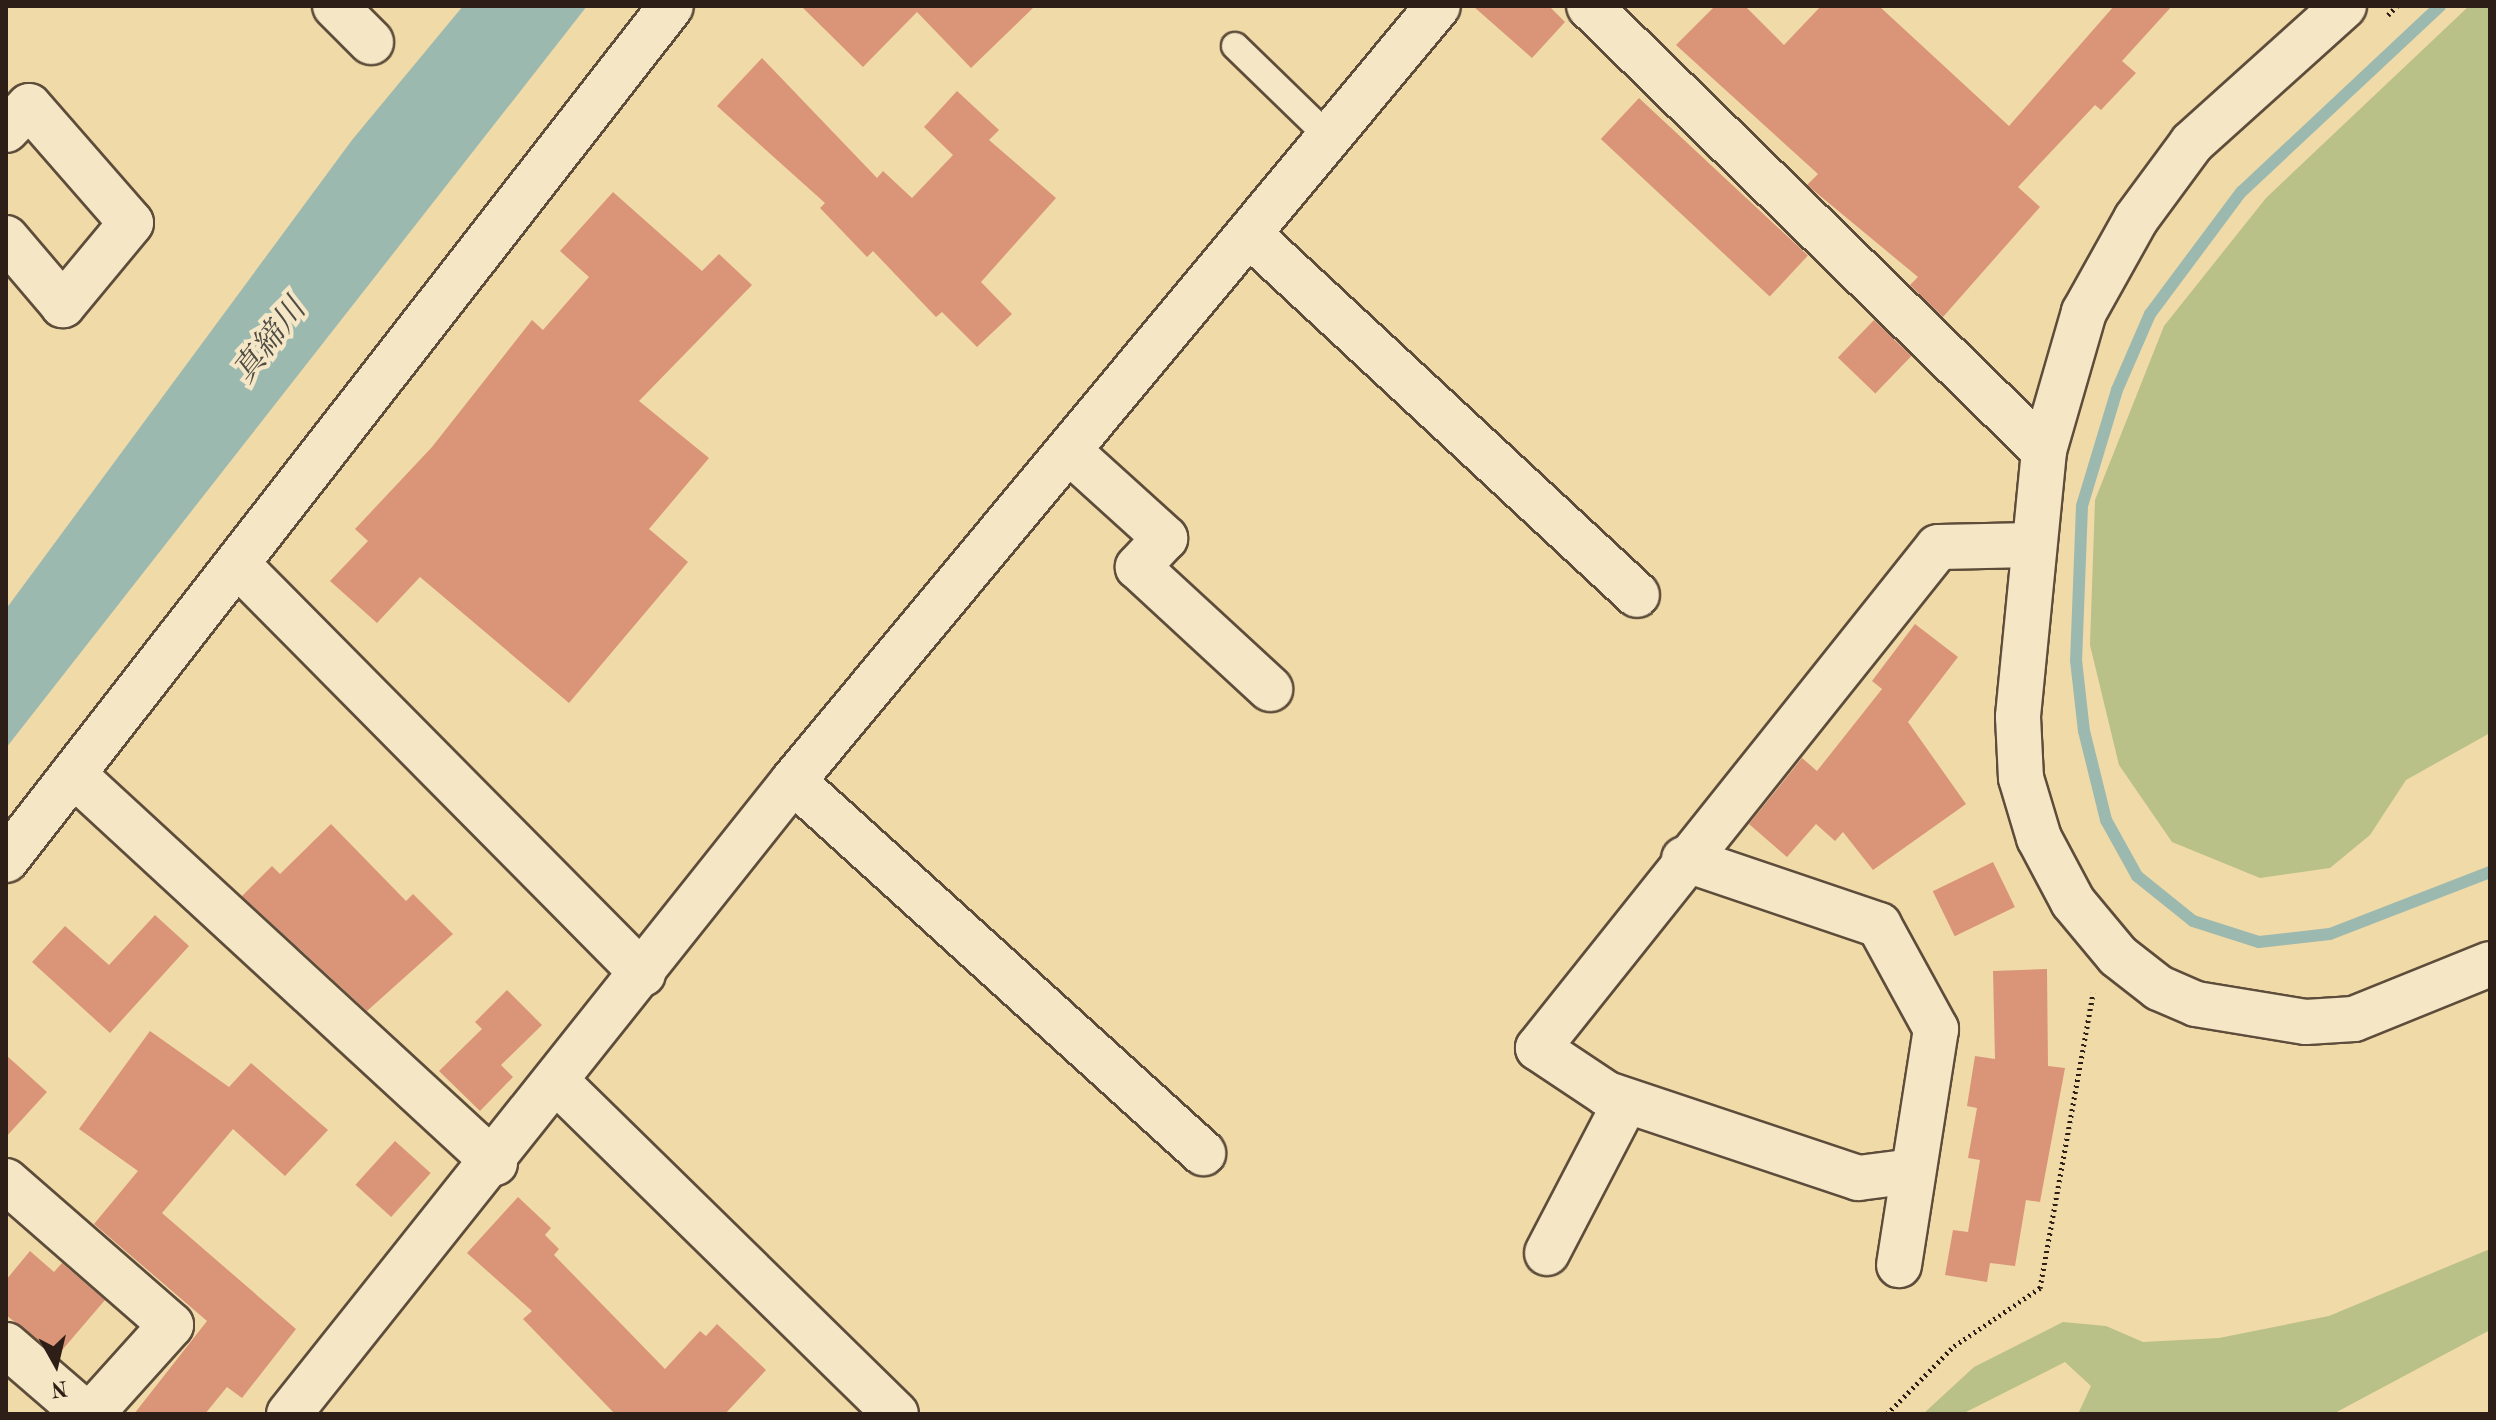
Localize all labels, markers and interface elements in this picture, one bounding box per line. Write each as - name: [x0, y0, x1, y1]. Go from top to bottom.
- water label: 真締川: [226, 292, 316, 392]
- north arrow: [16, 1324, 96, 1404]
- text: N: [49, 1376, 69, 1400]

